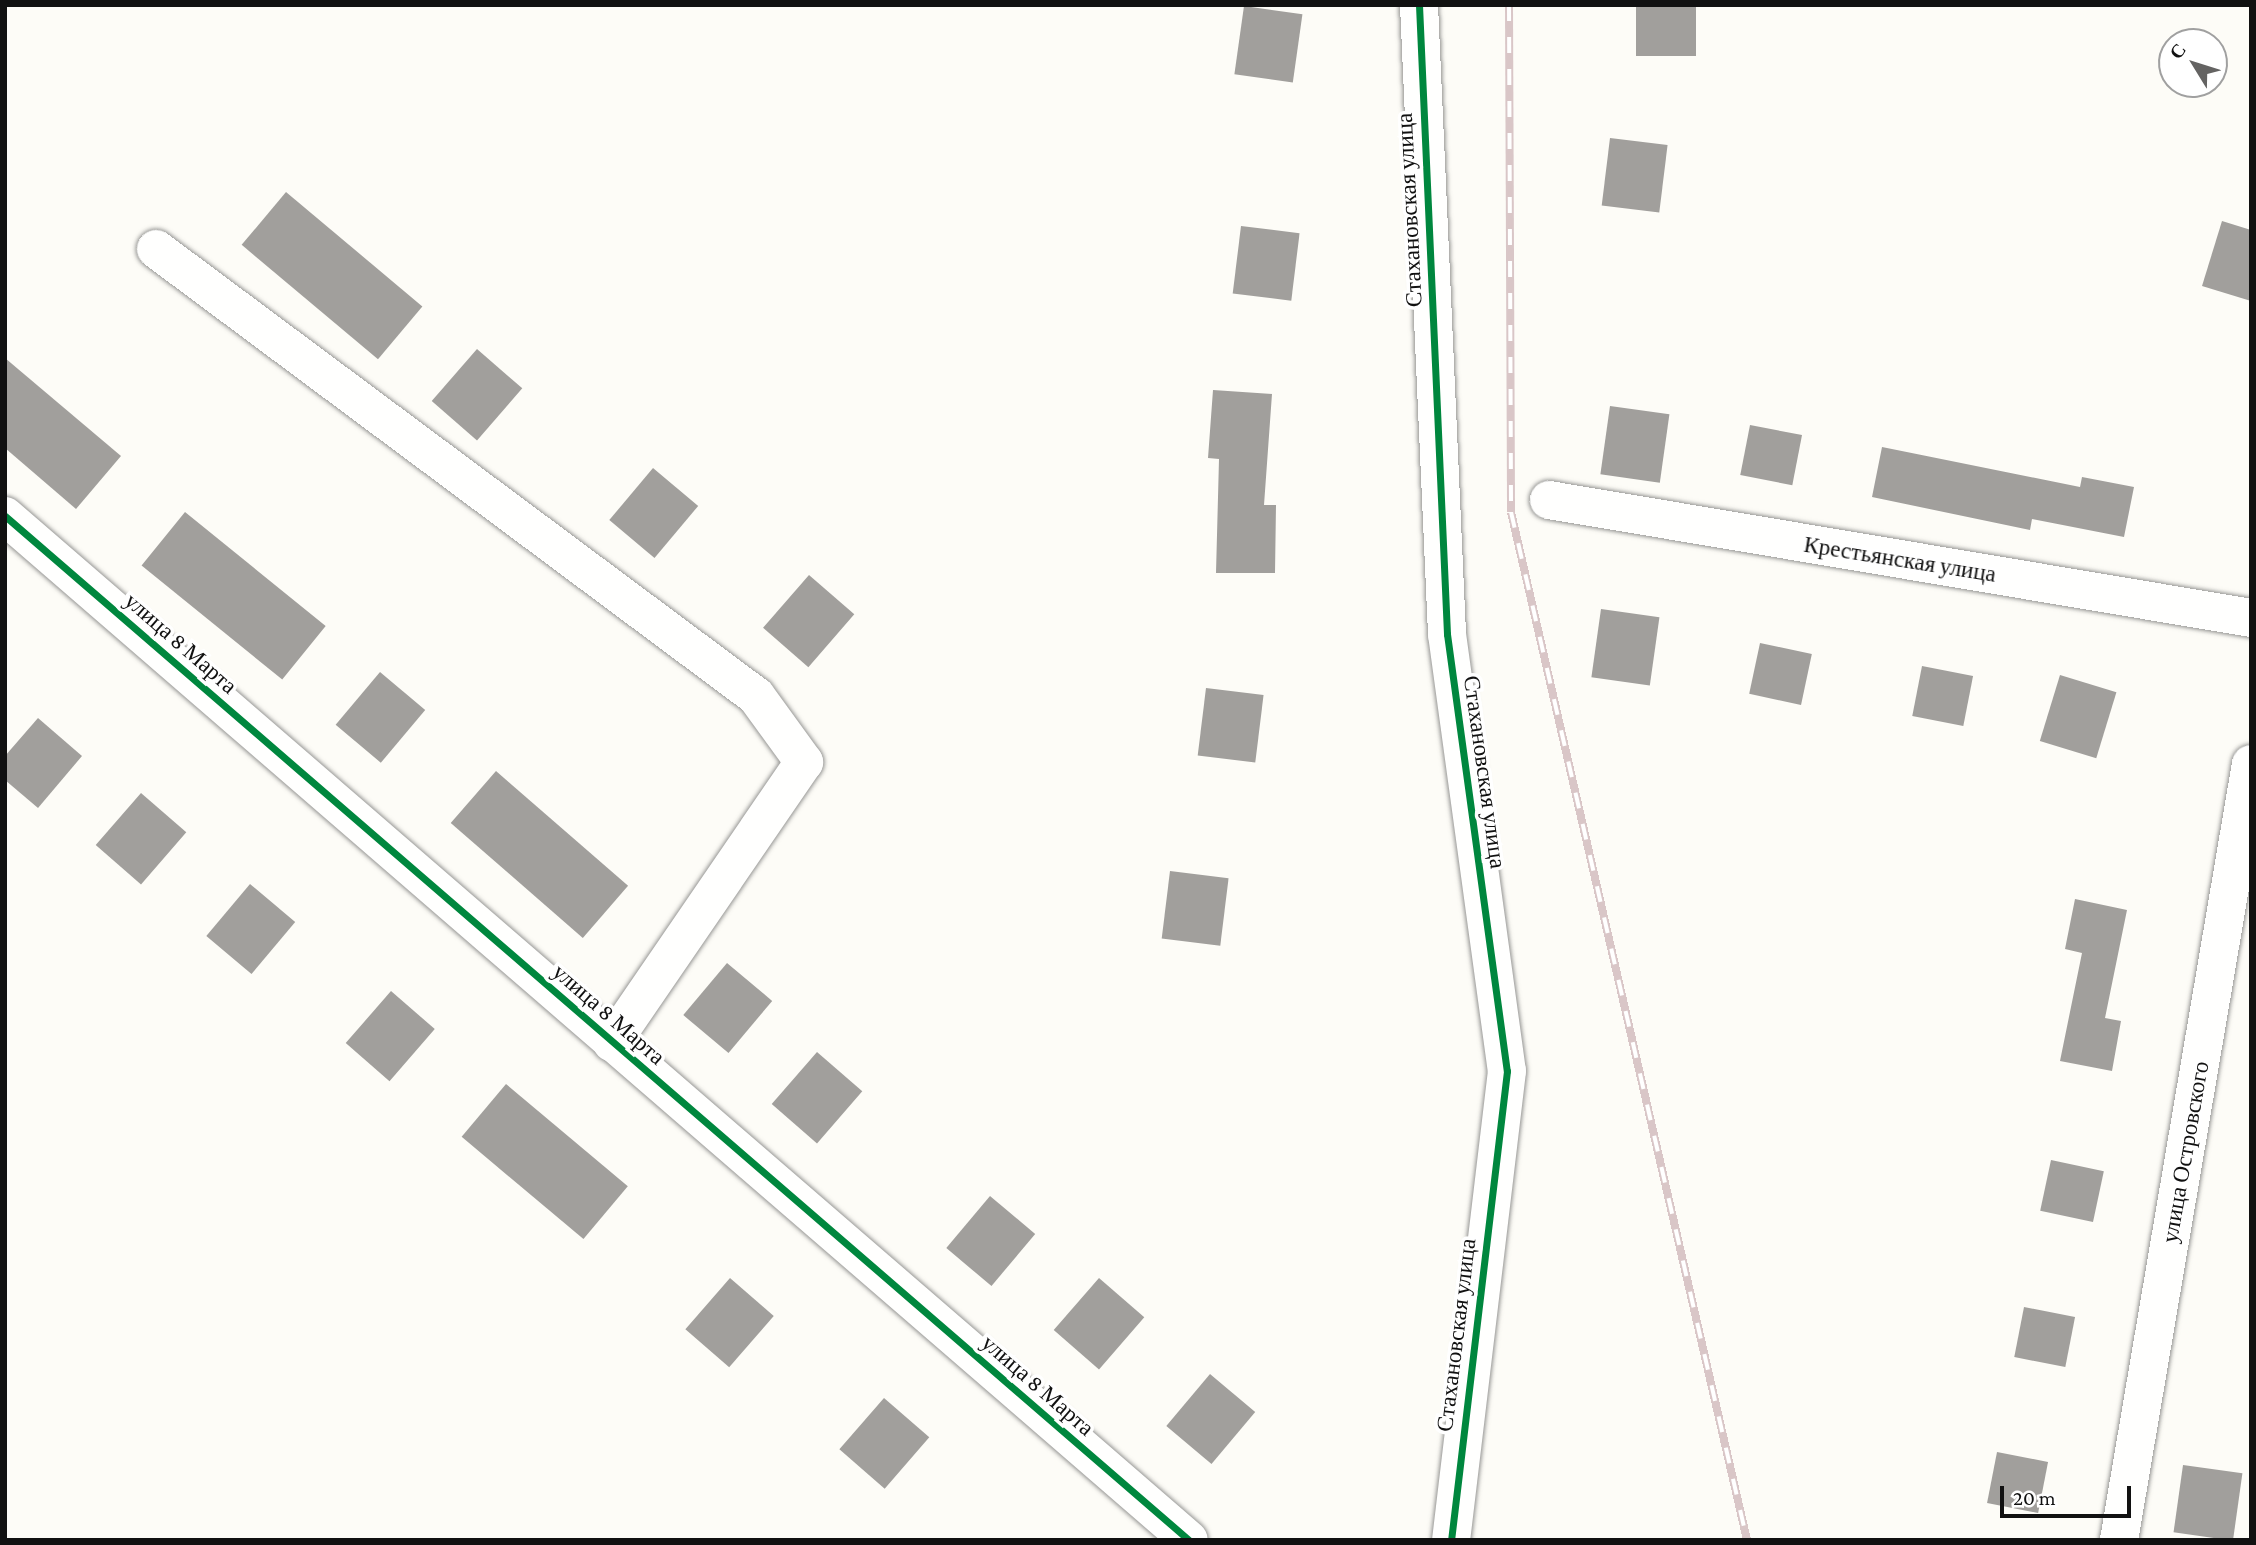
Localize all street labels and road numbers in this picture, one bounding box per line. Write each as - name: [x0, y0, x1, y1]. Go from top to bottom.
- street label: Стахановская улица: [1390, 112, 1428, 308]
- street label: Крестьянская улица: [1802, 530, 1998, 588]
- street label: улица 8 Марта: [119, 587, 243, 699]
- street label: Стахановская улица: [1458, 674, 1512, 870]
- street label: улица 8 Марта: [547, 958, 671, 1070]
- street label: улица Островского: [2155, 1059, 2215, 1245]
- street label: Стахановская улица: [1430, 1237, 1482, 1433]
- street label: улица 8 Марта: [976, 1329, 1100, 1441]

